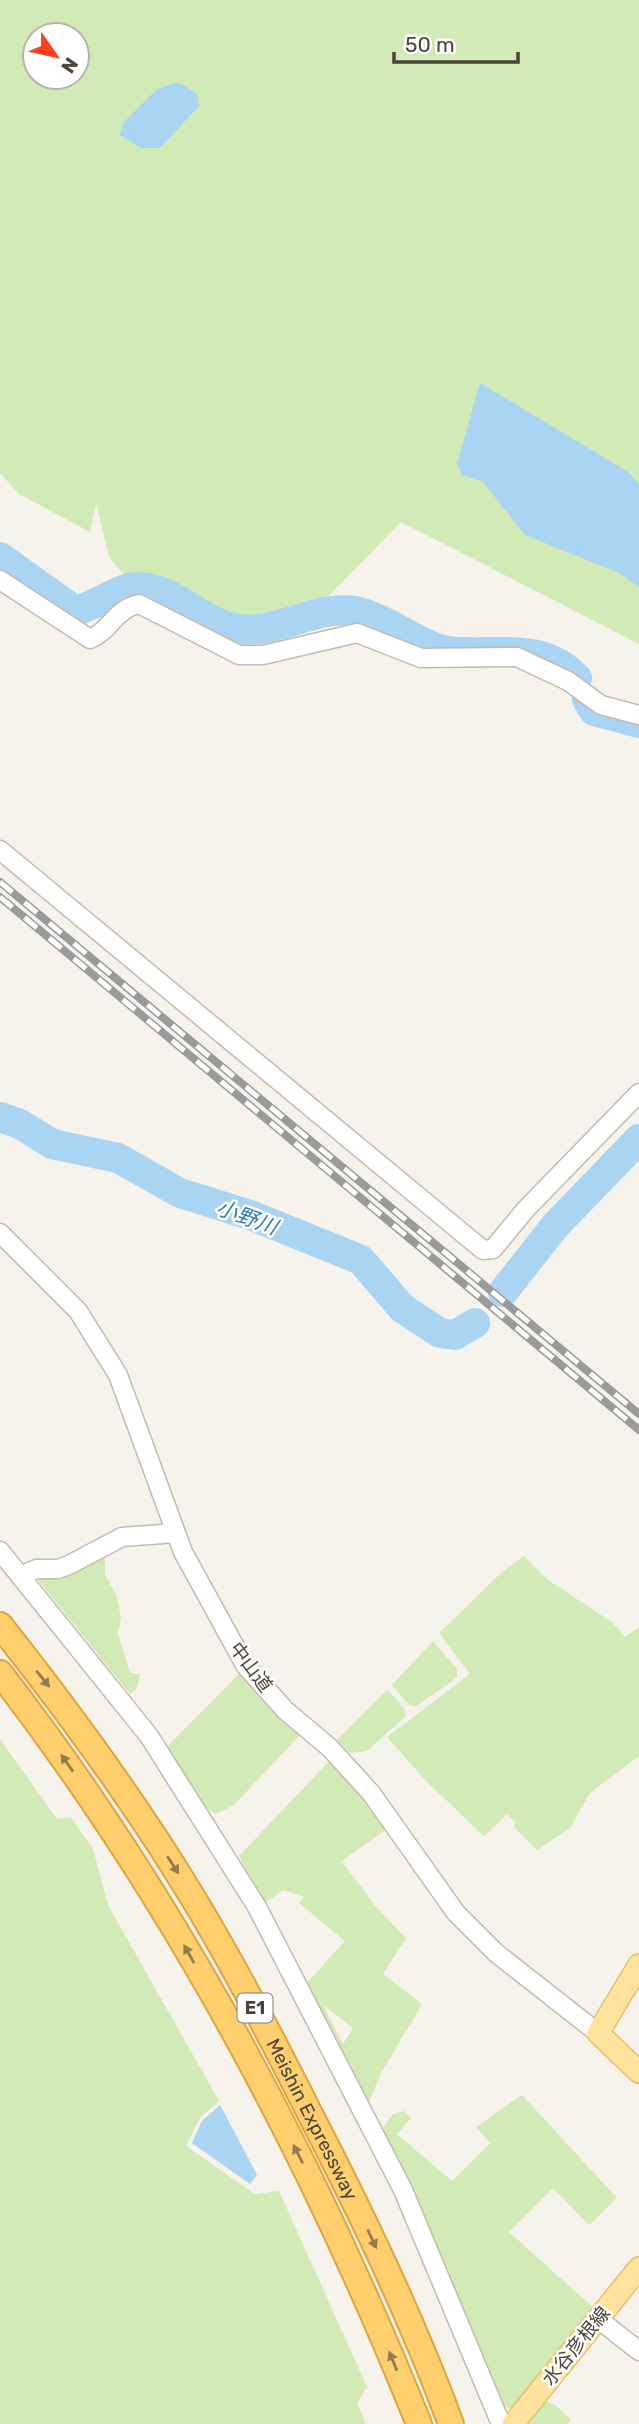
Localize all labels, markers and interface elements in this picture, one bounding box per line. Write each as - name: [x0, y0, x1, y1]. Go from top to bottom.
- north arrow: [21, 21, 91, 91]
- scale bar: [394, 21, 518, 65]
- text: 50 m: [405, 32, 455, 57]
- text: N: [56, 53, 83, 77]
- water label: 小野川: [213, 1194, 283, 1240]
- street label: 中山道: [225, 1637, 277, 1697]
- one-way arrow: [35, 1669, 50, 1687]
- one-way arrow: [60, 1754, 74, 1772]
- one-way arrow: [166, 1856, 179, 1875]
- one-way arrow: [183, 1945, 195, 1964]
- road number: E1: [238, 1994, 272, 2022]
- street label: Meishin Expressway: [262, 2034, 363, 2204]
- one-way arrow: [292, 2144, 303, 2164]
- one-way arrow: [367, 2228, 378, 2249]
- street label: 水谷彦根線: [537, 2302, 615, 2390]
- one-way arrow: [388, 2350, 399, 2371]

